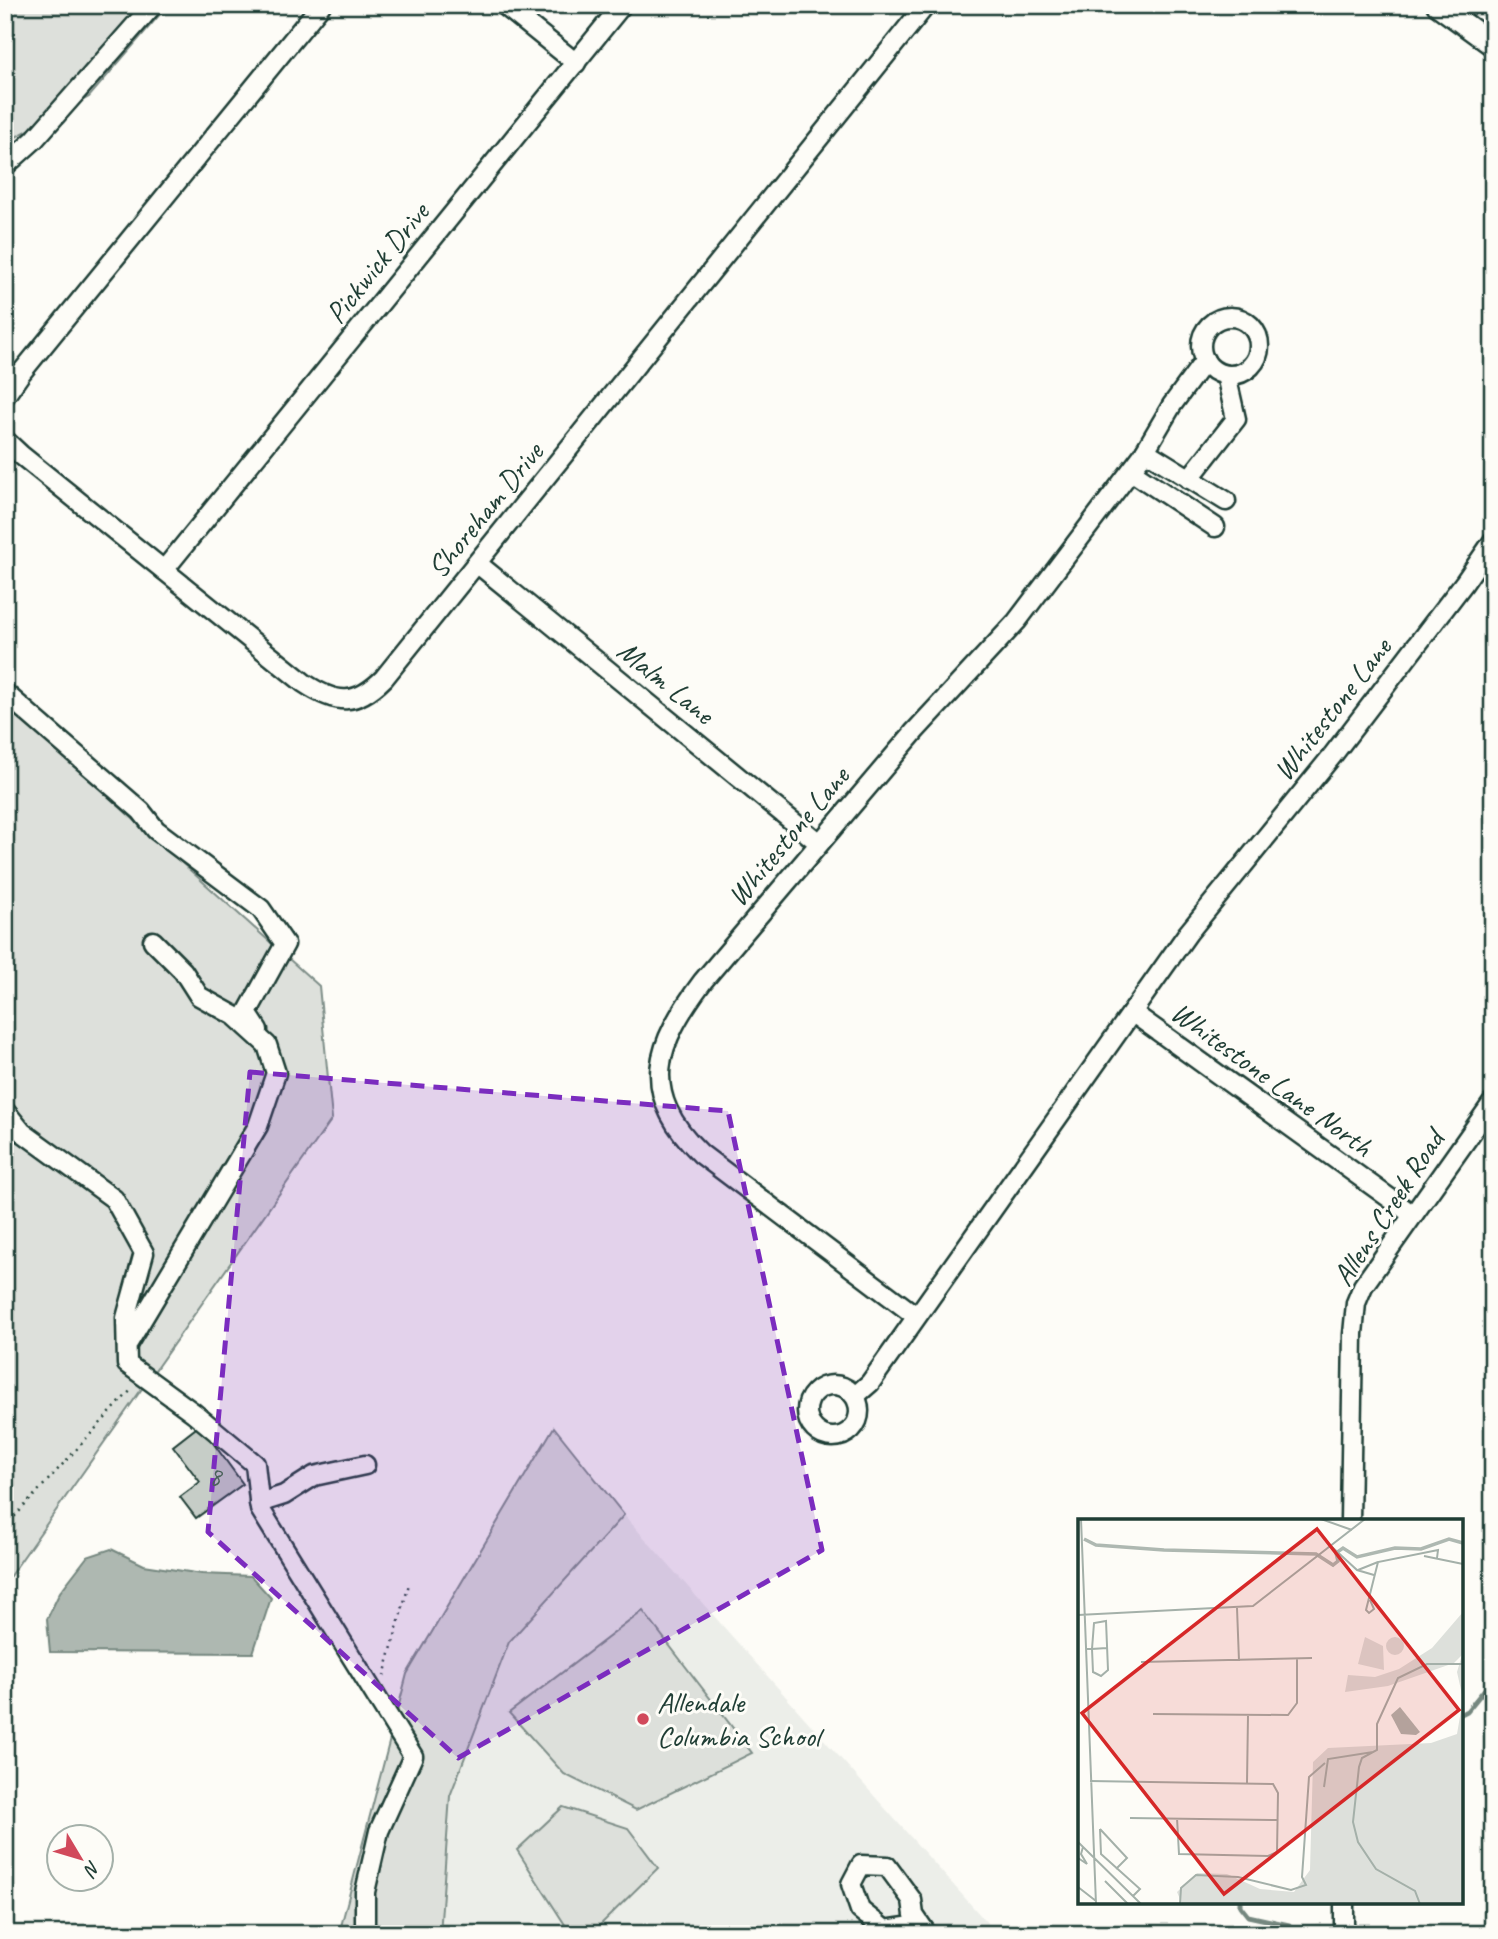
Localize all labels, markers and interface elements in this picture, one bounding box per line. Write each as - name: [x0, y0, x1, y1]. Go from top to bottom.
- street label: Pickwick Drive: [317, 193, 439, 331]
- street label: Shoreham Drive: [419, 433, 553, 586]
- street label: Whitestone Lane: [1264, 628, 1401, 788]
- street label: Malm Lane: [610, 632, 724, 734]
- street label: Whitestone Lane: [718, 757, 859, 914]
- street label: Whitestone Lane North: [1164, 993, 1381, 1165]
- street label: Allens Creek Road: [1324, 1119, 1455, 1293]
- house number: 8: [209, 1460, 223, 1493]
- inset map: [1078, 1519, 1463, 1904]
- place label: Allendale Columbia School: [657, 1683, 825, 1755]
- marker: Allendale Columbia School: [635, 1711, 651, 1727]
- north arrow: [46, 1824, 116, 1894]
- text: N: [78, 1856, 106, 1882]

